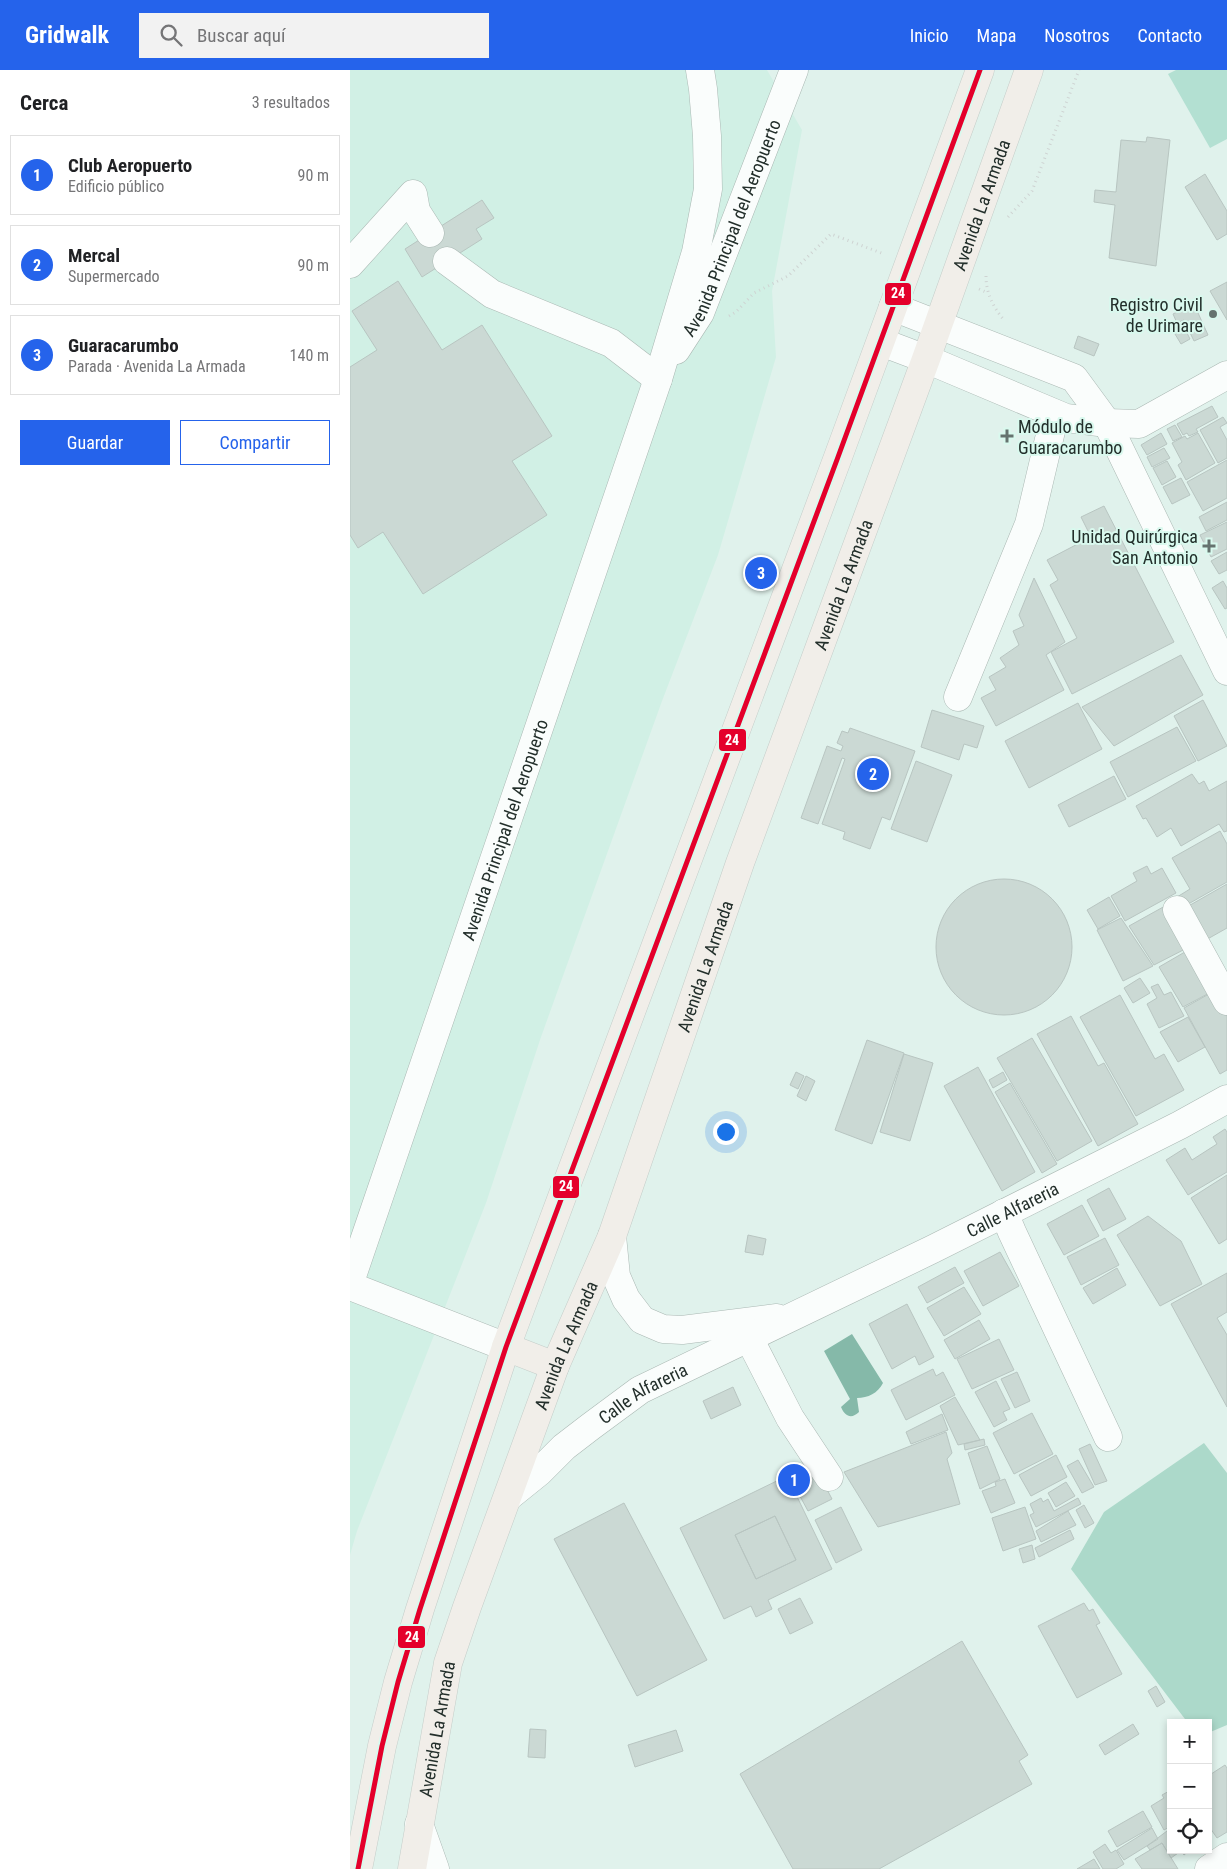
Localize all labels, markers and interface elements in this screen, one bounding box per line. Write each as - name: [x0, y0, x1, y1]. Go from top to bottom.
- search box: [139, 13, 489, 58]
- text: Gridwalk: [25, 21, 109, 49]
- icon: search: [157, 21, 185, 49]
- text: Buscar aquí: [197, 24, 285, 47]
- text: Inicio: [910, 25, 949, 46]
- text: Mapa: [977, 25, 1016, 46]
- text: Nosotros: [1044, 25, 1110, 46]
- text: Contacto: [1138, 25, 1202, 46]
- text: Cerca: [20, 91, 68, 115]
- text: 3 resultados: [252, 93, 330, 112]
- street label: Avenida Principal del Aeropuerto: [677, 116, 784, 340]
- street label: Avenida La Armada: [948, 137, 1014, 273]
- text: Club Aeropuerto: [68, 154, 192, 177]
- text: 1: [33, 166, 41, 185]
- text: 90 m: [297, 166, 329, 185]
- text: Edificio público: [68, 177, 164, 196]
- text: Mercal: [68, 244, 120, 267]
- text: 2: [33, 256, 41, 275]
- text: 90 m: [297, 256, 329, 275]
- text: Supermercado: [68, 267, 160, 286]
- line badge: 24: [884, 282, 912, 306]
- text: 24: [891, 285, 905, 301]
- place label: Registro Civil de Urimare: [1110, 294, 1203, 336]
- marker: Registro Civil de Urimare: [1207, 308, 1219, 320]
- text: Guaracarumbo: [68, 334, 179, 357]
- text: 3: [33, 346, 41, 365]
- text: 140 m: [290, 346, 329, 365]
- text: Parada · Avenida La Armada: [68, 357, 246, 376]
- place label: Módulo de Guaracarumbo: [1018, 416, 1122, 458]
- button: Guardar: [20, 420, 170, 465]
- button: Compartir: [180, 420, 330, 465]
- marker: Módulo de Guaracarumbo: [1000, 429, 1014, 443]
- street label: Avenida La Armada: [809, 516, 876, 653]
- place label: Unidad Quirúrgica San Antonio: [1071, 526, 1198, 568]
- marker: Unidad Quirúrgica San Antonio: [1202, 539, 1216, 553]
- pin: 3: [745, 554, 777, 592]
- street label: Avenida Principal del Aeropuerto: [457, 716, 552, 943]
- line badge: 24: [718, 728, 747, 752]
- text: 24: [725, 732, 739, 748]
- pin: 2: [857, 755, 889, 793]
- street label: Avenida La Armada: [672, 898, 737, 1035]
- your location: [713, 1119, 739, 1145]
- line badge: 24: [552, 1175, 580, 1199]
- street label: Calle Alfareria: [963, 1177, 1062, 1241]
- text: 24: [559, 1178, 573, 1194]
- street label: Avenida La Armada: [530, 1278, 602, 1412]
- street label: Calle Alfareria: [594, 1358, 691, 1428]
- pin: 1: [778, 1461, 810, 1499]
- line badge: 24: [397, 1625, 426, 1649]
- text: 24: [405, 1629, 419, 1645]
- street label: Avenida La Armada: [414, 1660, 459, 1799]
- map controls: [1167, 1719, 1212, 1854]
- button: +: [1167, 1719, 1212, 1764]
- button: −: [1167, 1764, 1212, 1809]
- button: locate: [1167, 1809, 1212, 1854]

